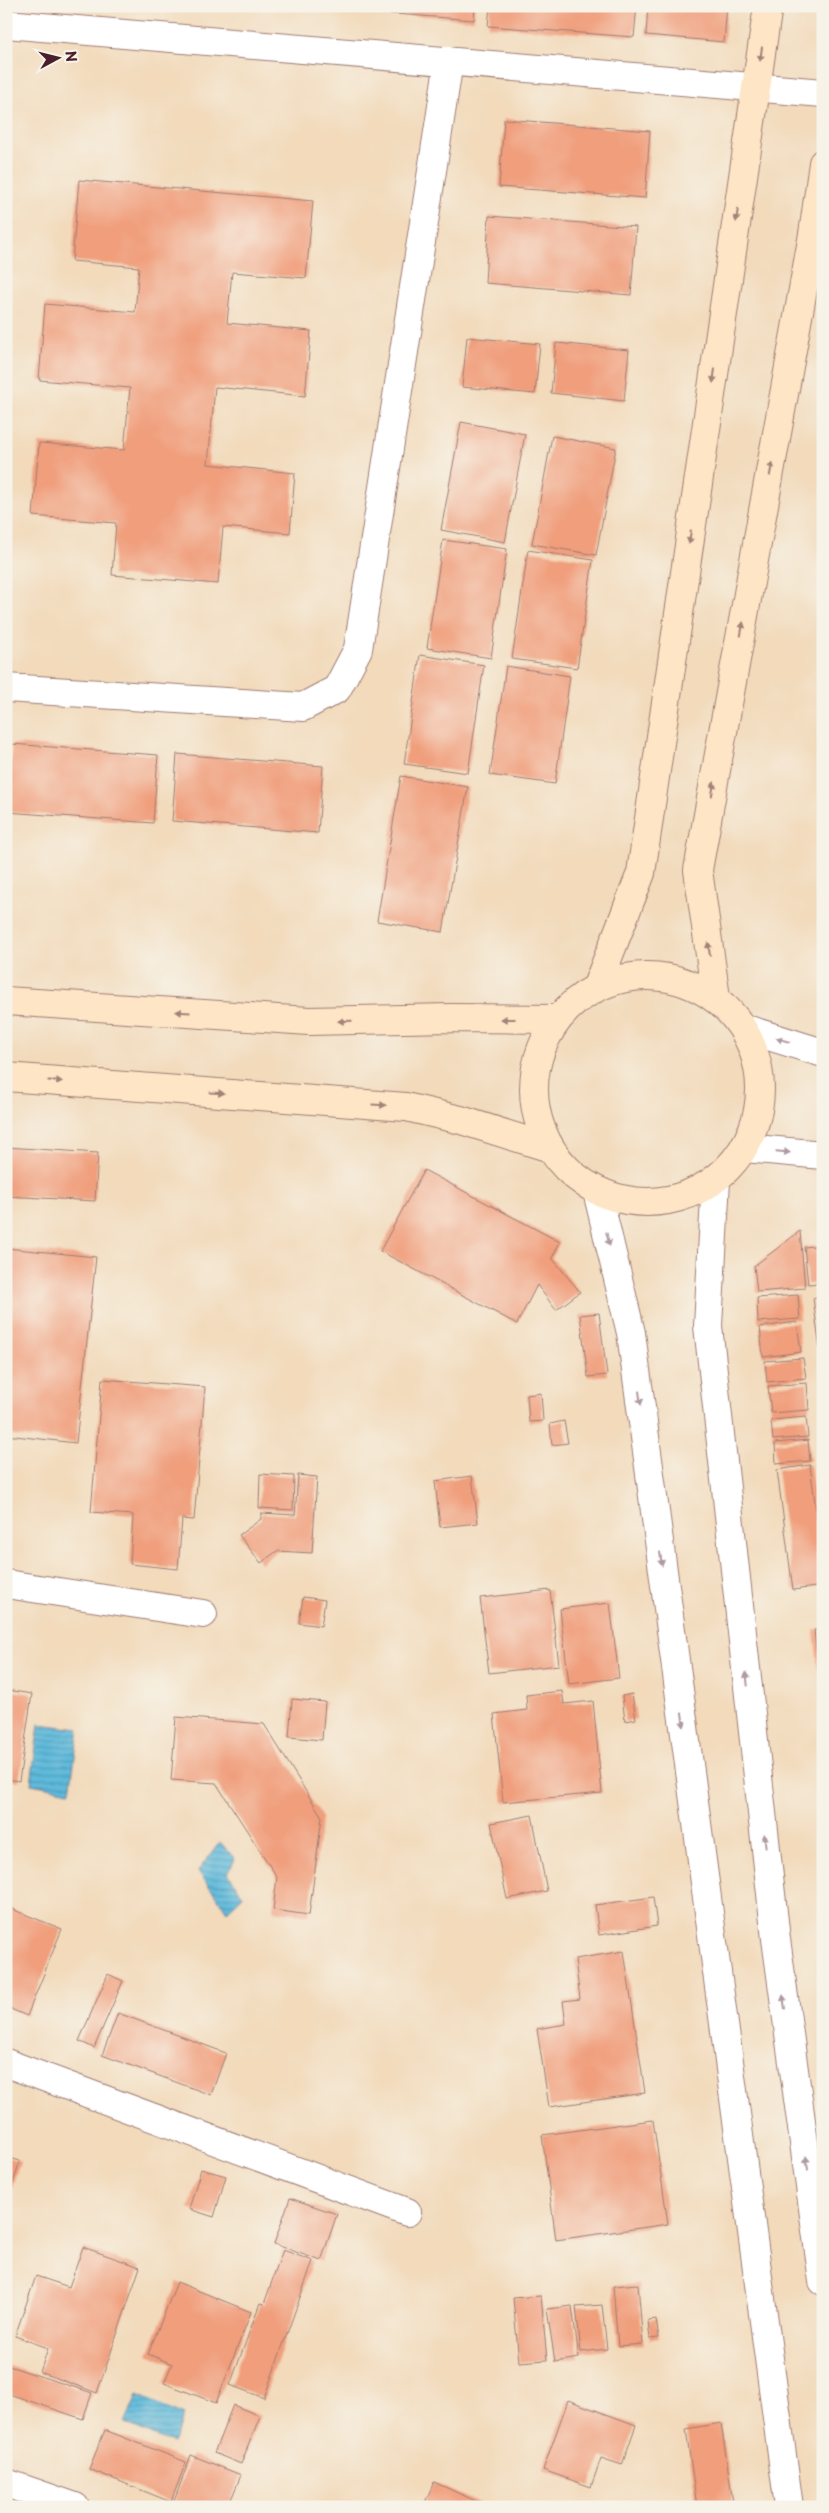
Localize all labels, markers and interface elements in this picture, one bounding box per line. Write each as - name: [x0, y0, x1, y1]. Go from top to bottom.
- north arrow: [32, 32, 82, 82]
- one-way arrow: [756, 47, 764, 63]
- text: N: [60, 50, 82, 63]
- one-way arrow: [733, 208, 741, 224]
- one-way arrow: [709, 368, 717, 384]
- one-way arrow: [767, 461, 775, 477]
- one-way arrow: [686, 529, 694, 545]
- one-way arrow: [738, 620, 746, 636]
- one-way arrow: [709, 781, 717, 796]
- one-way arrow: [705, 941, 713, 957]
- one-way arrow: [175, 1008, 191, 1016]
- one-way arrow: [500, 1015, 516, 1023]
- one-way arrow: [337, 1017, 353, 1025]
- one-way arrow: [775, 1036, 790, 1044]
- one-way arrow: [47, 1077, 63, 1085]
- one-way arrow: [209, 1089, 225, 1097]
- one-way arrow: [371, 1101, 387, 1109]
- one-way arrow: [776, 1148, 792, 1156]
- one-way arrow: [604, 1231, 612, 1246]
- one-way arrow: [636, 1390, 644, 1406]
- one-way arrow: [658, 1551, 666, 1567]
- one-way arrow: [743, 1671, 751, 1687]
- one-way arrow: [679, 1712, 687, 1728]
- one-way arrow: [761, 1832, 769, 1848]
- one-way arrow: [780, 1994, 788, 2010]
- one-way arrow: [802, 2155, 810, 2171]

